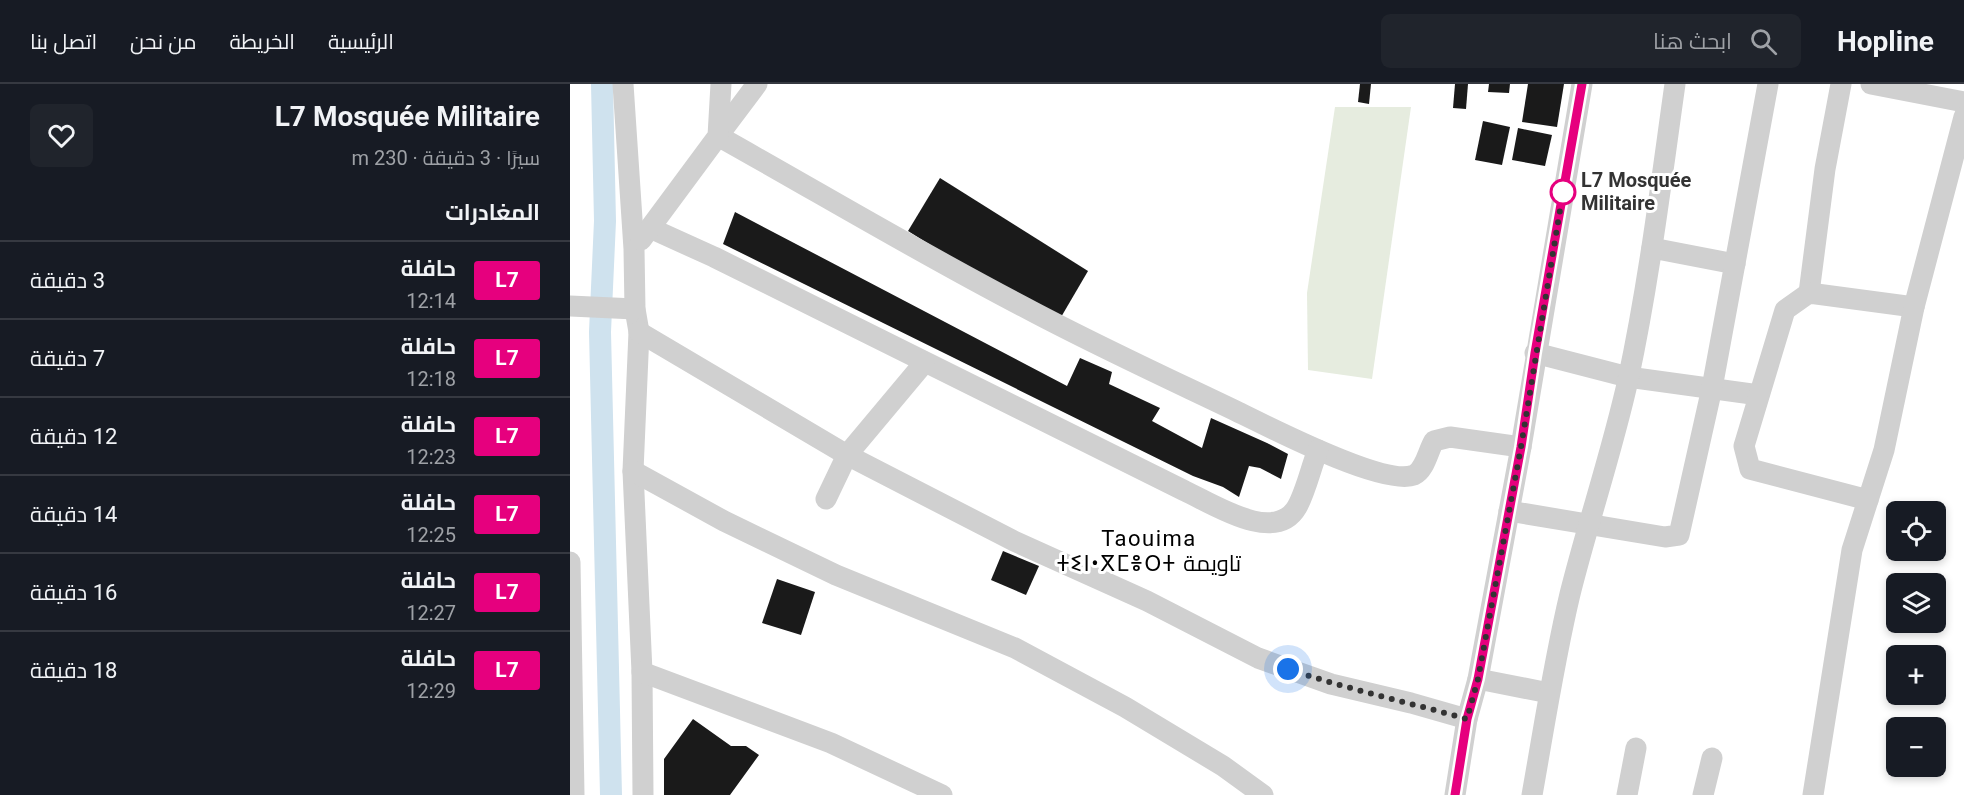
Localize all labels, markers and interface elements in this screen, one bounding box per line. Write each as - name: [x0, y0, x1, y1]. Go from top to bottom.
- search box: [1381, 14, 1801, 68]
- icon: search: [1747, 25, 1780, 58]
- text: Hopline: [1837, 25, 1934, 58]
- text: ابحث هنا: [1653, 29, 1732, 54]
- text: اتصل بنا: [30, 30, 97, 54]
- text: من نحن: [130, 30, 196, 54]
- text: الخريطة: [229, 30, 295, 54]
- text: الرئيسية: [328, 30, 394, 54]
- text: L7 Mosquée Militaire: [275, 100, 540, 133]
- button: heart: [30, 104, 93, 167]
- text: سيرًا · 3 دقيقة · 230 m: [351, 146, 540, 170]
- place label: L7 Mosquée Militaire: [1581, 168, 1692, 215]
- marker: L7 Mosquée Militaire: [1550, 179, 1576, 205]
- text: المغادرات: [445, 200, 540, 225]
- text: حافلة: [401, 256, 456, 281]
- text: 3 دقيقة: [30, 268, 105, 293]
- text: L7: [495, 268, 519, 292]
- text: 12:14: [406, 289, 456, 313]
- text: حافلة: [401, 334, 456, 359]
- text: 7 دقيقة: [30, 346, 105, 371]
- text: L7: [495, 346, 519, 370]
- text: 12:18: [406, 367, 456, 391]
- text: حافلة: [401, 412, 456, 437]
- text: 12 دقيقة: [30, 424, 117, 449]
- text: L7: [495, 424, 519, 448]
- text: 12:23: [406, 445, 456, 469]
- text: حافلة: [401, 490, 456, 515]
- map controls: [1886, 501, 1946, 777]
- button: locate: [1886, 501, 1946, 561]
- text: 14 دقيقة: [30, 502, 117, 527]
- text: L7: [495, 502, 519, 526]
- text: 12:25: [406, 523, 456, 547]
- district label: Taouima ⵜⵉⵏ•ⴳⵎⴻⵔⵜ تاويمة: [1057, 526, 1241, 576]
- text: حافلة: [401, 568, 456, 593]
- button: layers: [1886, 573, 1946, 633]
- text: 16 دقيقة: [30, 580, 117, 605]
- text: L7: [495, 580, 519, 604]
- text: 12:27: [406, 601, 456, 625]
- button: +: [1886, 645, 1946, 705]
- text: حافلة: [401, 646, 456, 671]
- your location: [1273, 654, 1303, 684]
- text: 18 دقيقة: [30, 658, 117, 683]
- text: L7: [495, 658, 519, 682]
- text: 12:29: [406, 679, 456, 703]
- button: −: [1886, 717, 1946, 777]

